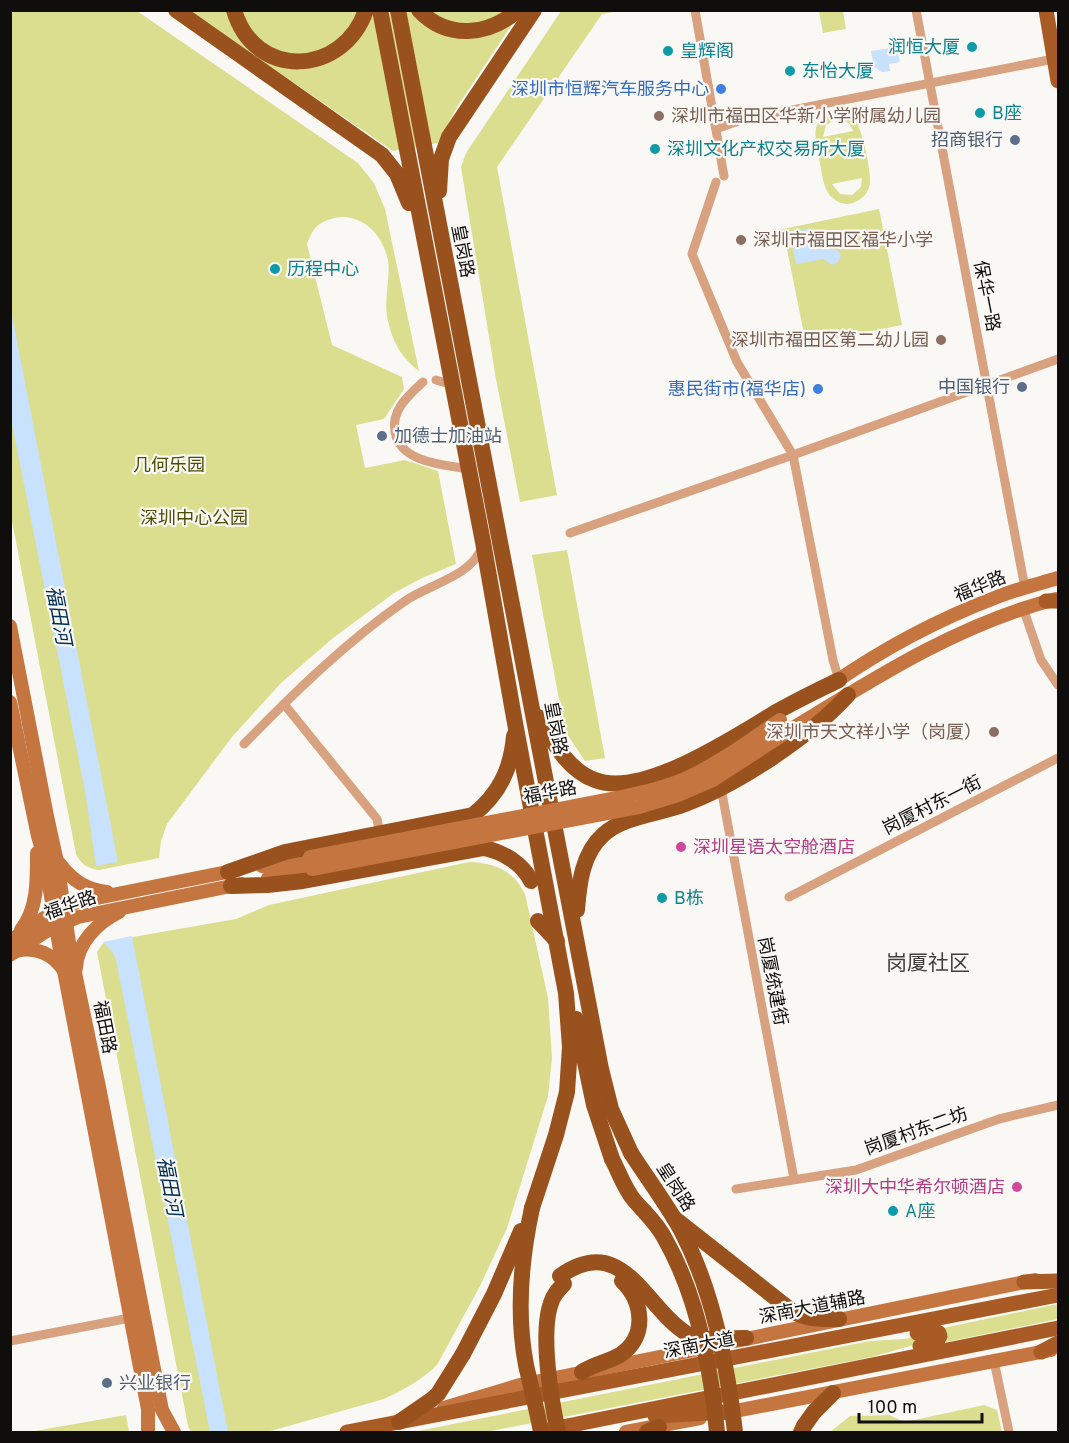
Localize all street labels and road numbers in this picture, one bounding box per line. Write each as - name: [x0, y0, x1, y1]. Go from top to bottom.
- street label: 皇岗路: [445, 223, 478, 280]
- street label: 保华一路: [967, 259, 1004, 334]
- street label: 福华路: [951, 567, 1010, 608]
- street label: 皇岗路: [538, 700, 571, 757]
- street label: 岗厦村东一街: [879, 772, 986, 841]
- street label: 福华路: [522, 777, 579, 810]
- street label: 福华路: [41, 887, 100, 926]
- street label: 岗厦统建街: [752, 935, 791, 1028]
- street label: 福田路: [87, 999, 120, 1056]
- street label: 岗厦村东二坊: [862, 1103, 971, 1162]
- street label: 皇岗路: [650, 1159, 699, 1217]
- street label: 深南大道辅路: [757, 1287, 867, 1330]
- street label: 深南大道: [662, 1328, 737, 1365]

